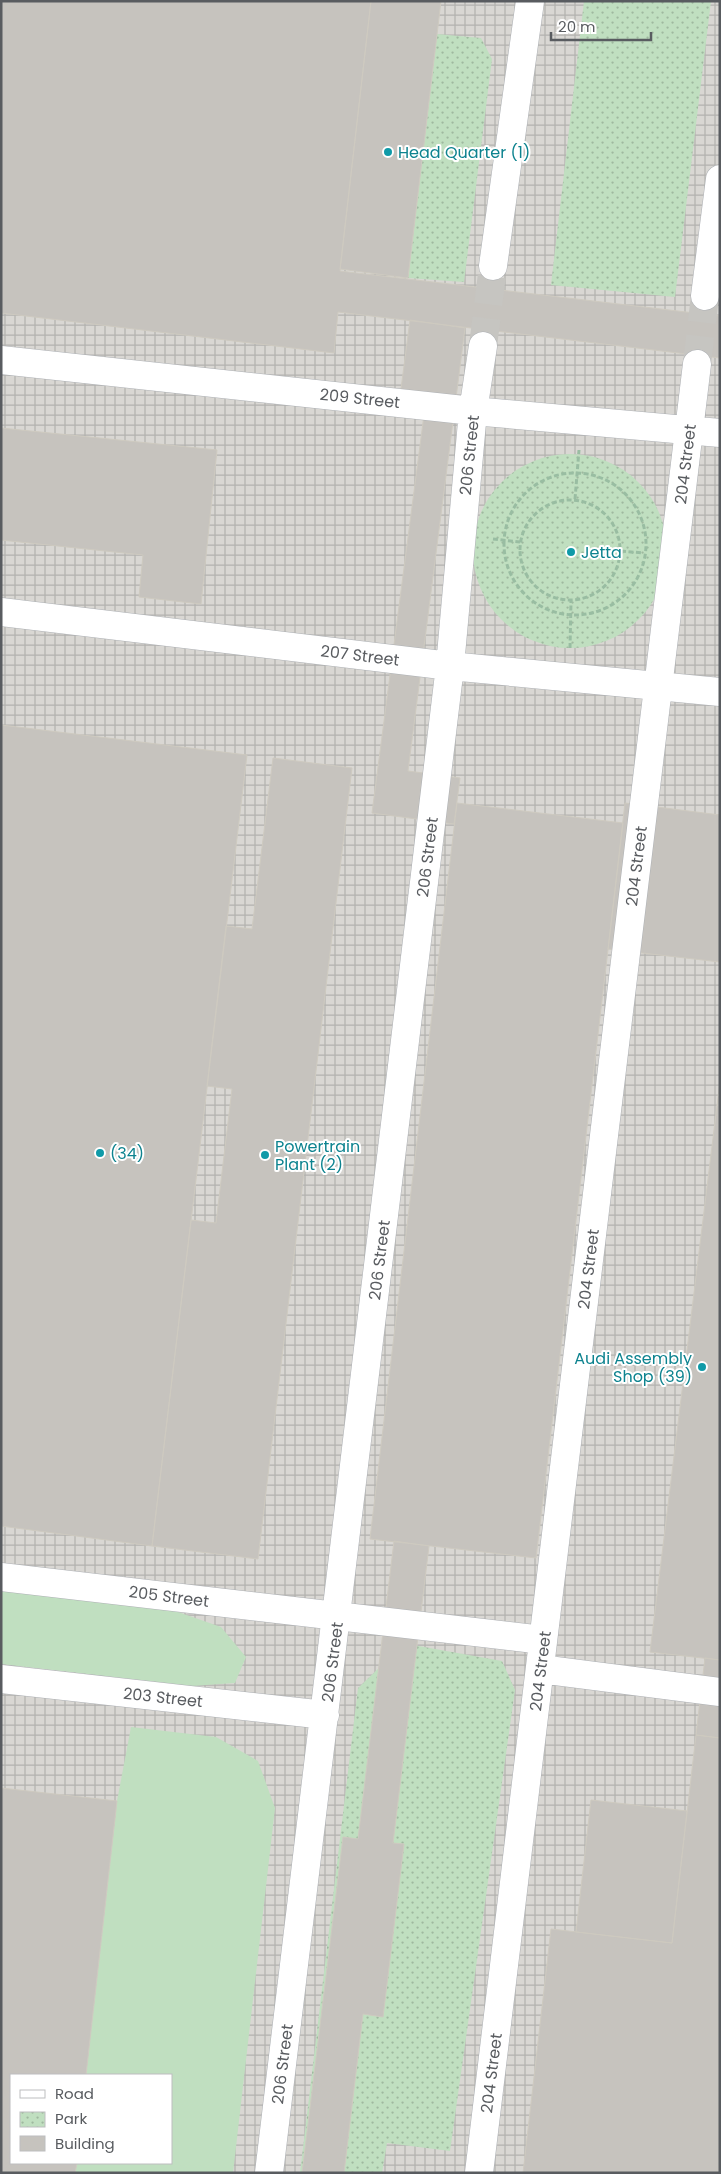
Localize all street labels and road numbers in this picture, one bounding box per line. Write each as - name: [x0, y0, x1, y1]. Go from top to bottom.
- street label: 209 Street: [319, 383, 401, 414]
- street label: 206 Street: [454, 414, 485, 496]
- street label: 204 Street: [669, 423, 702, 505]
- street label: 207 Street: [319, 639, 401, 672]
- street label: 206 Street: [411, 816, 444, 898]
- street label: 204 Street: [620, 825, 653, 907]
- street label: 206 Street: [363, 1219, 396, 1301]
- street label: 204 Street: [572, 1228, 605, 1310]
- street label: 205 Street: [128, 1580, 210, 1613]
- street label: 206 Street: [316, 1621, 349, 1703]
- street label: 204 Street: [524, 1630, 557, 1712]
- street label: 203 Street: [122, 1682, 204, 1713]
- street label: 206 Street: [266, 2023, 299, 2105]
- street label: 204 Street: [475, 2032, 508, 2114]

